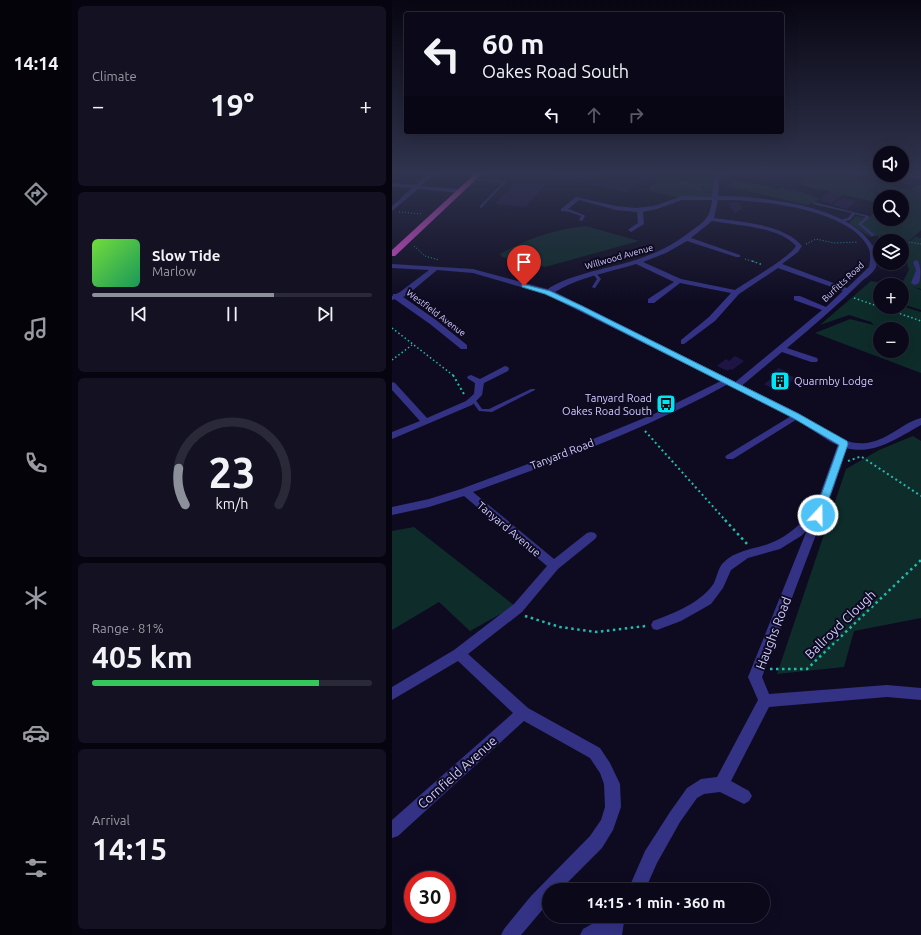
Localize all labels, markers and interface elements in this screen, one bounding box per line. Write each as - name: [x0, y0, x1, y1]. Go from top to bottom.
- icon: left: [416, 28, 468, 80]
- text: 60 m: [482, 28, 544, 59]
- text: 14:14: [13, 53, 59, 73]
- text: Oakes Road South: [482, 61, 629, 81]
- text: Climate: [92, 69, 137, 83]
- text: 19°: [210, 88, 254, 122]
- text: −: [92, 93, 104, 118]
- text: +: [360, 93, 372, 118]
- icon: left: [541, 104, 563, 126]
- icon: ahead: [583, 104, 605, 126]
- icon: right: [625, 104, 647, 126]
- map controls: [873, 146, 909, 358]
- button: sound: [873, 146, 909, 182]
- icon: directions: [22, 180, 50, 208]
- button: search: [873, 190, 909, 226]
- button: layers: [873, 234, 909, 270]
- street label: Willwood Avenue: [584, 242, 654, 272]
- pin: [507, 245, 541, 286]
- text: Slow Tide: [152, 247, 220, 264]
- icon: arrive: [513, 251, 535, 273]
- street label: Burfitts Road: [820, 260, 866, 304]
- text: Marlow: [152, 264, 196, 278]
- button: +: [873, 278, 909, 314]
- street label: Westfield Avenue: [405, 288, 467, 338]
- icon: previous: [128, 303, 150, 325]
- icon: pause: [221, 303, 243, 325]
- icon: next: [314, 303, 336, 325]
- icon: music: [22, 315, 50, 343]
- button: −: [873, 322, 909, 358]
- building icon: Quarmby Lodge: [769, 370, 791, 392]
- place label: Quarmby Lodge: [794, 375, 873, 387]
- place label: Tanyard Road Oakes Road South: [562, 392, 652, 417]
- bus stop icon: Tanyard Road Oakes Road South: [655, 393, 677, 415]
- street label: Tanyard Road: [529, 436, 595, 472]
- icon: phone: [22, 449, 50, 477]
- text: 23: [209, 449, 255, 496]
- position arrow: [797, 494, 839, 536]
- text: km/h: [216, 496, 248, 512]
- street label: Tanyard Avenue: [475, 499, 543, 559]
- icon: climate: [22, 584, 50, 612]
- street label: Ballroyd Clough: [802, 587, 878, 661]
- street label: Haughs Road: [753, 595, 793, 671]
- text: Range · 81%: [92, 621, 164, 635]
- text: 405 km: [92, 640, 193, 674]
- icon: car: [22, 719, 50, 747]
- street label: Cornfield Avenue: [415, 733, 499, 811]
- text: Arrival: [92, 813, 130, 827]
- text: 14:15: [92, 832, 167, 866]
- icon: filters: [22, 854, 50, 882]
- speed limit sign: 30: [404, 871, 456, 923]
- text: 14:15 · 1 min · 360 m: [587, 894, 725, 911]

